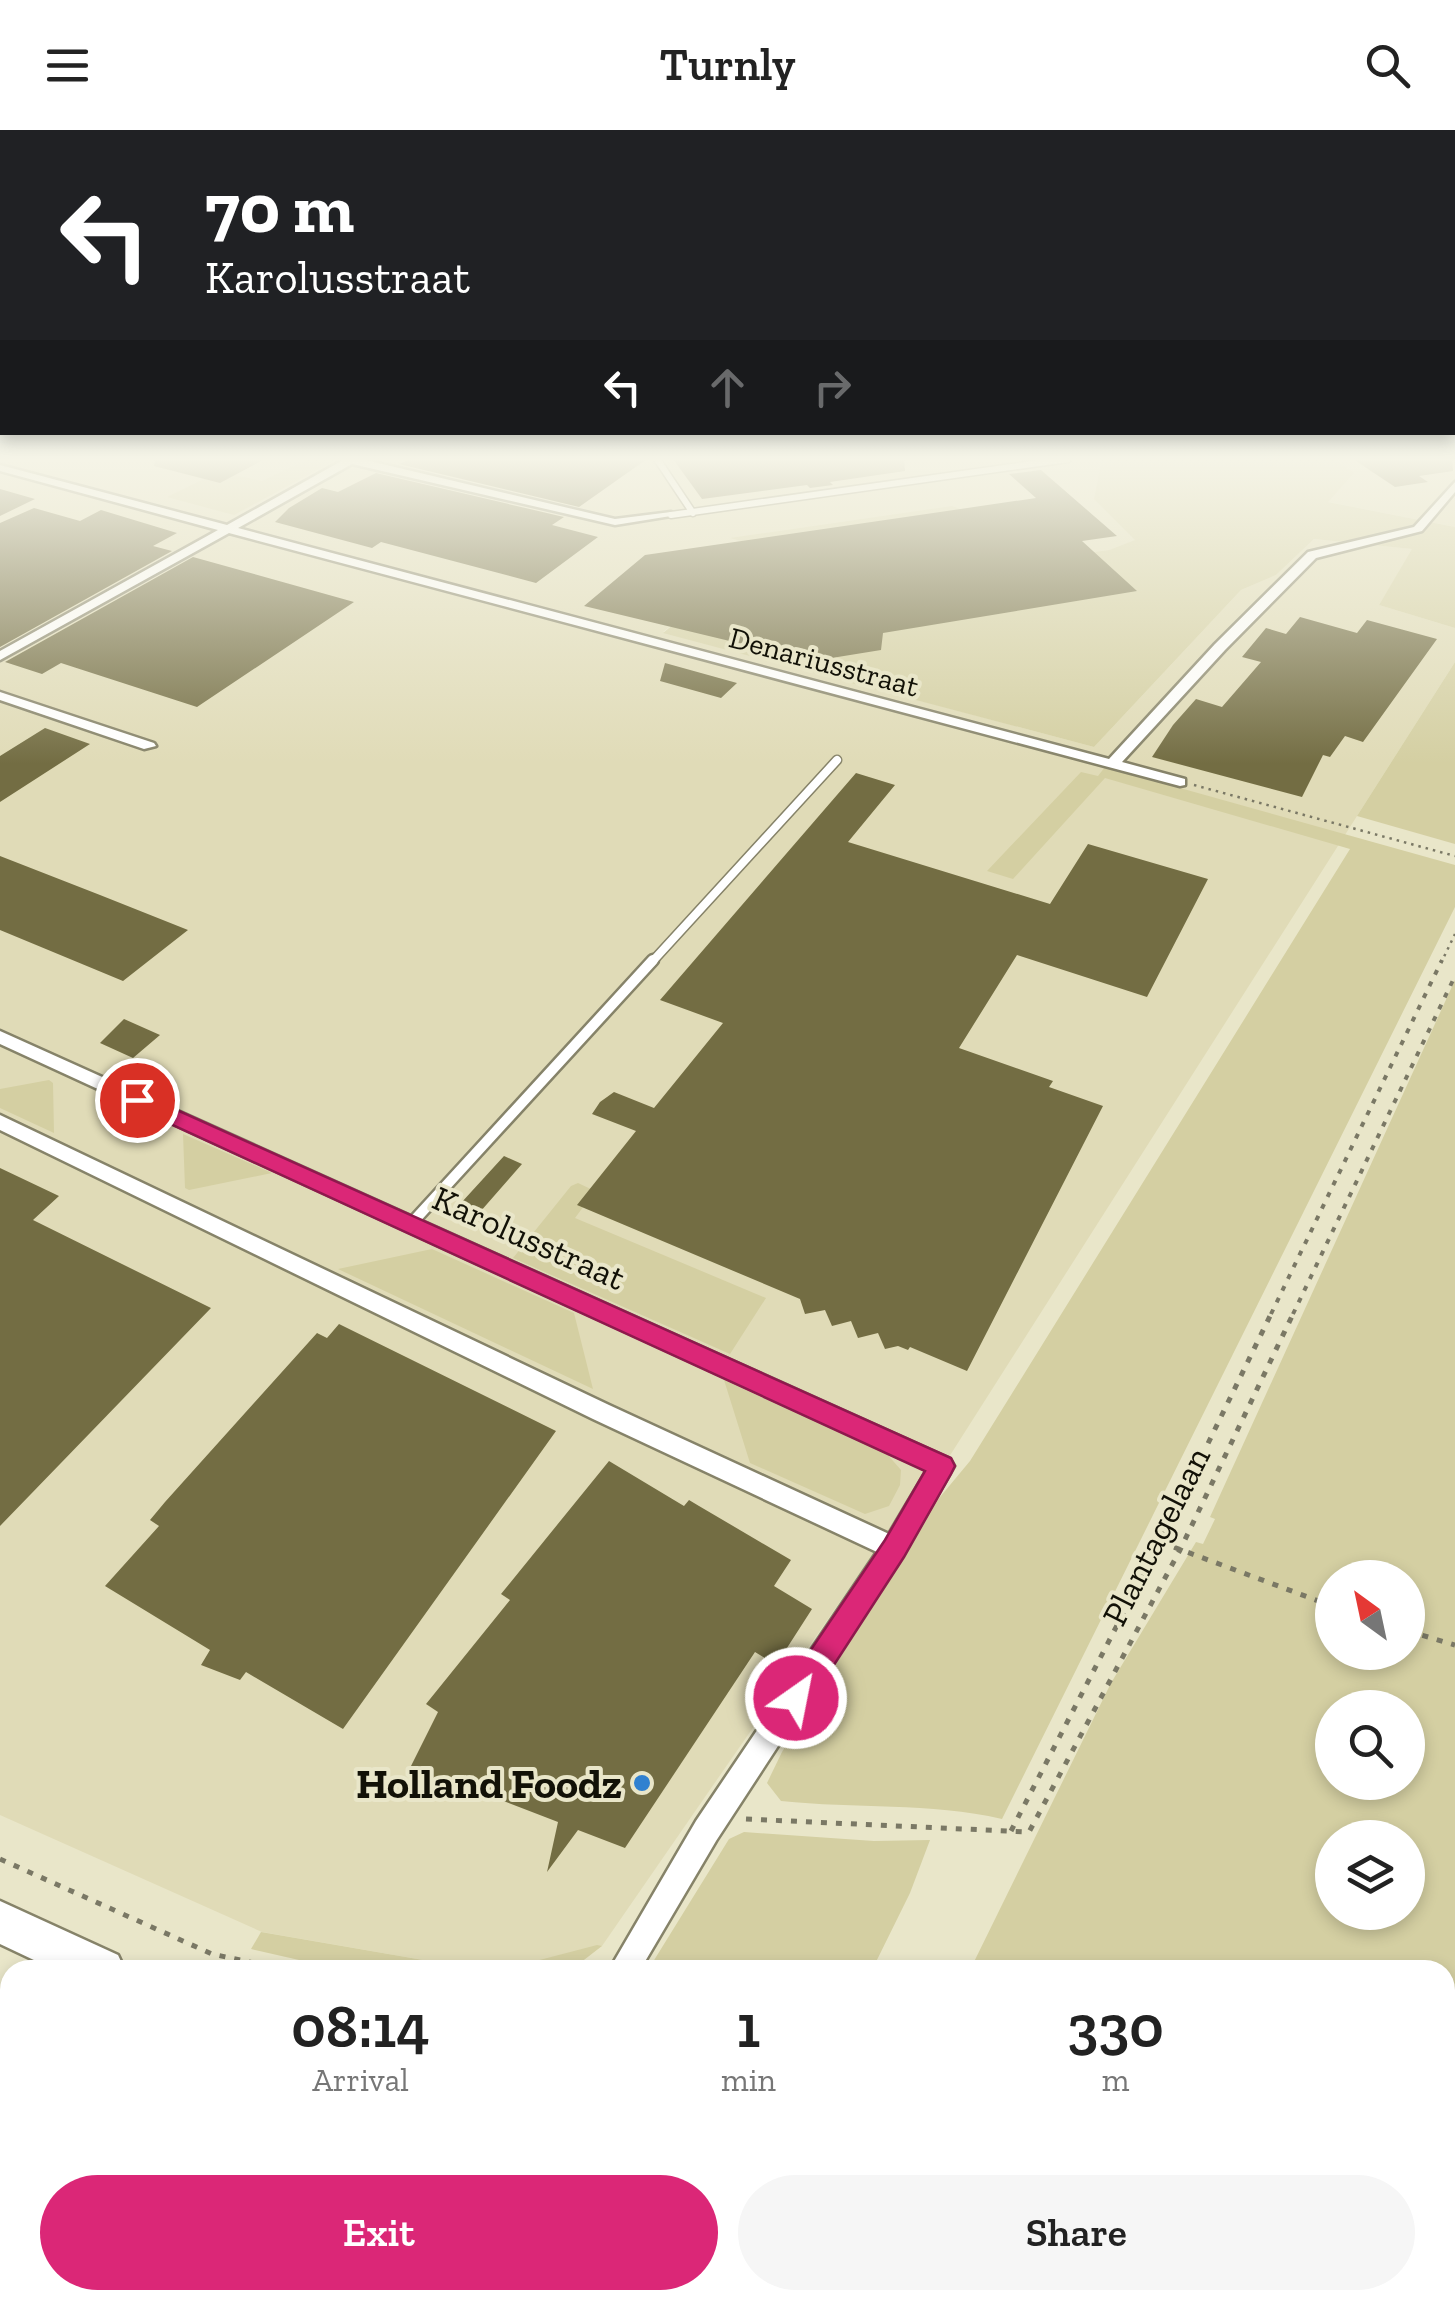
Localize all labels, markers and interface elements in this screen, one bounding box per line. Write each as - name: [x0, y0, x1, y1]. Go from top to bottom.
- icon: menu: [40, 38, 95, 93]
- text: Turnly: [660, 38, 795, 92]
- icon: search: [1360, 38, 1415, 93]
- text: 70 m: [205, 166, 354, 250]
- icon: left: [40, 170, 170, 300]
- text: Karolusstraat: [205, 251, 470, 305]
- icon: left: [595, 360, 650, 415]
- icon: ahead: [700, 360, 755, 415]
- icon: right: [805, 360, 860, 415]
- street label: Denariusstraat: [725, 619, 923, 705]
- pin: [95, 1058, 180, 1143]
- icon: arrive: [110, 1073, 165, 1128]
- street label: Karolusstraat: [426, 1177, 632, 1299]
- street label: Plantagelaan: [1093, 1440, 1219, 1632]
- north arrow: [1315, 1560, 1425, 1670]
- map controls: [1315, 1560, 1425, 1930]
- position arrow: [744, 1646, 848, 1750]
- button: search: [1315, 1690, 1425, 1800]
- place label: Holland Foodz: [356, 1758, 622, 1809]
- marker: Holland Foodz: [631, 1772, 653, 1794]
- button: layers: [1315, 1820, 1425, 1930]
- text: 08:14: [291, 1990, 430, 2062]
- text: 1: [737, 1990, 760, 2062]
- text: 330: [1067, 1990, 1164, 2062]
- text: Arrival: [312, 2061, 409, 2099]
- text: min: [721, 2061, 776, 2099]
- text: m: [1102, 2061, 1129, 2099]
- button: Exit: [40, 2175, 718, 2290]
- button: Share: [738, 2175, 1415, 2290]

